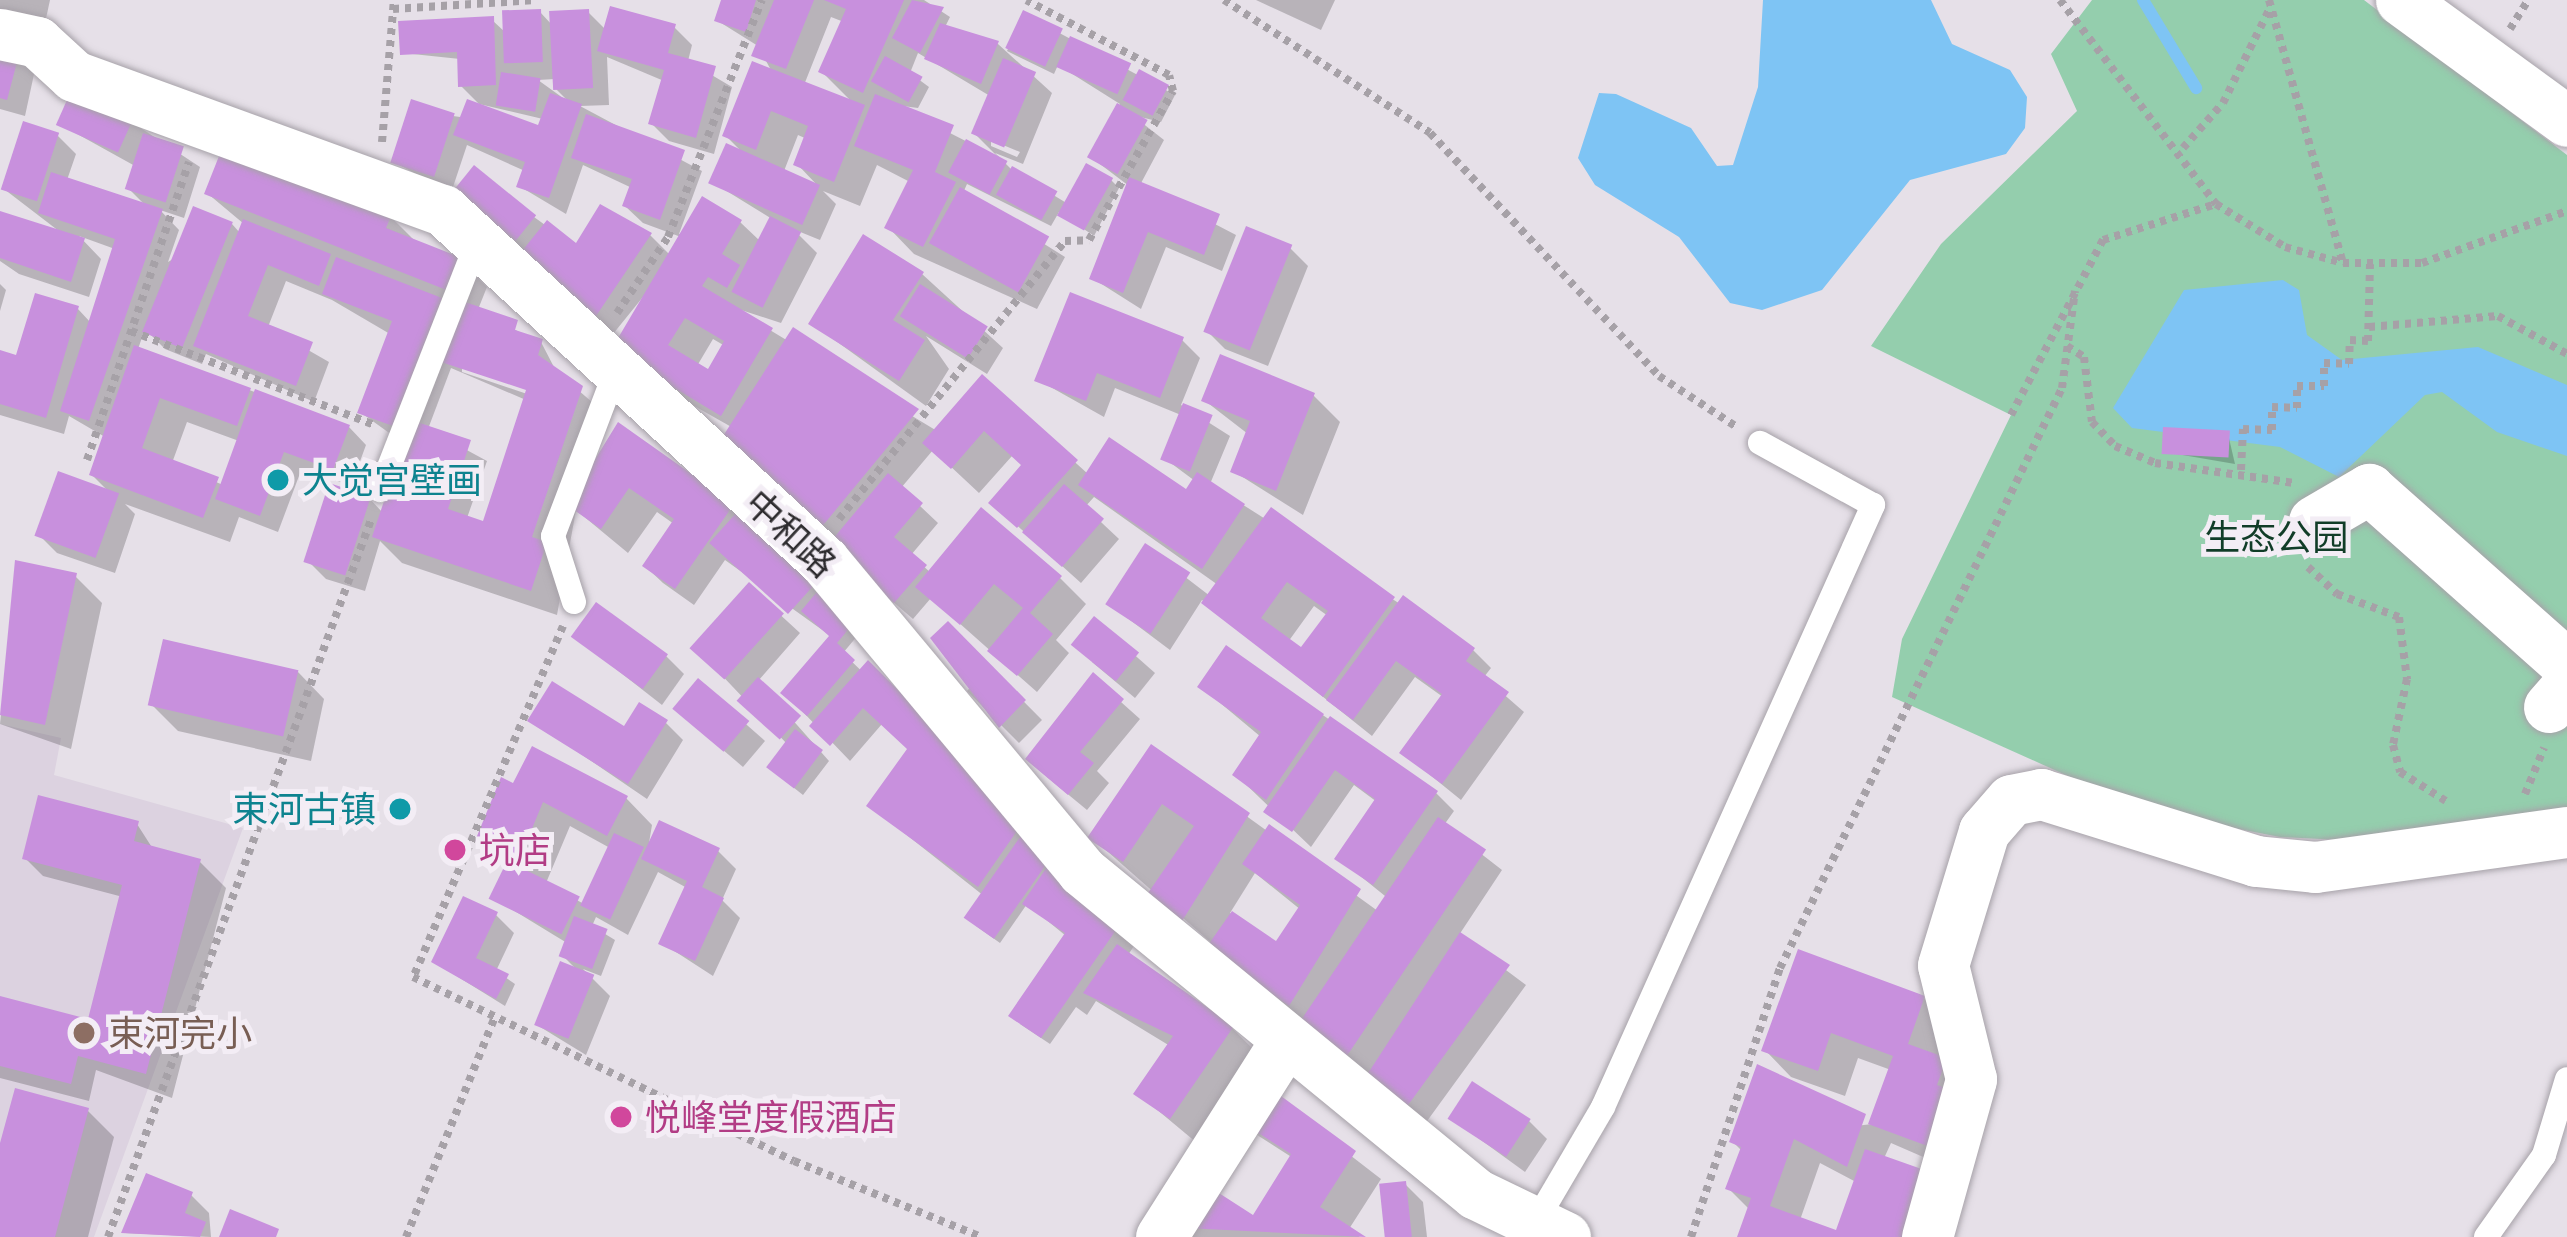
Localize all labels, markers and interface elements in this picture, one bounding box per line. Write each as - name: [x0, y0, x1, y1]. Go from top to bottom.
- place label: 大觉宫壁画: [302, 458, 482, 502]
- marker: 大觉宫壁画: [265, 467, 291, 493]
- street label: 中和路: [737, 480, 845, 586]
- park label: 生态公园: [2204, 515, 2348, 559]
- place label: 束河古镇: [232, 787, 376, 831]
- marker: 束河古镇: [387, 796, 413, 822]
- place label: 坑店: [479, 828, 551, 872]
- marker: 坑店: [442, 837, 468, 863]
- place label: 束河完小: [108, 1011, 252, 1055]
- marker: 束河完小: [71, 1020, 97, 1046]
- place label: 悦峰堂度假酒店: [645, 1095, 897, 1139]
- marker: 悦峰堂度假酒店: [608, 1104, 634, 1130]

